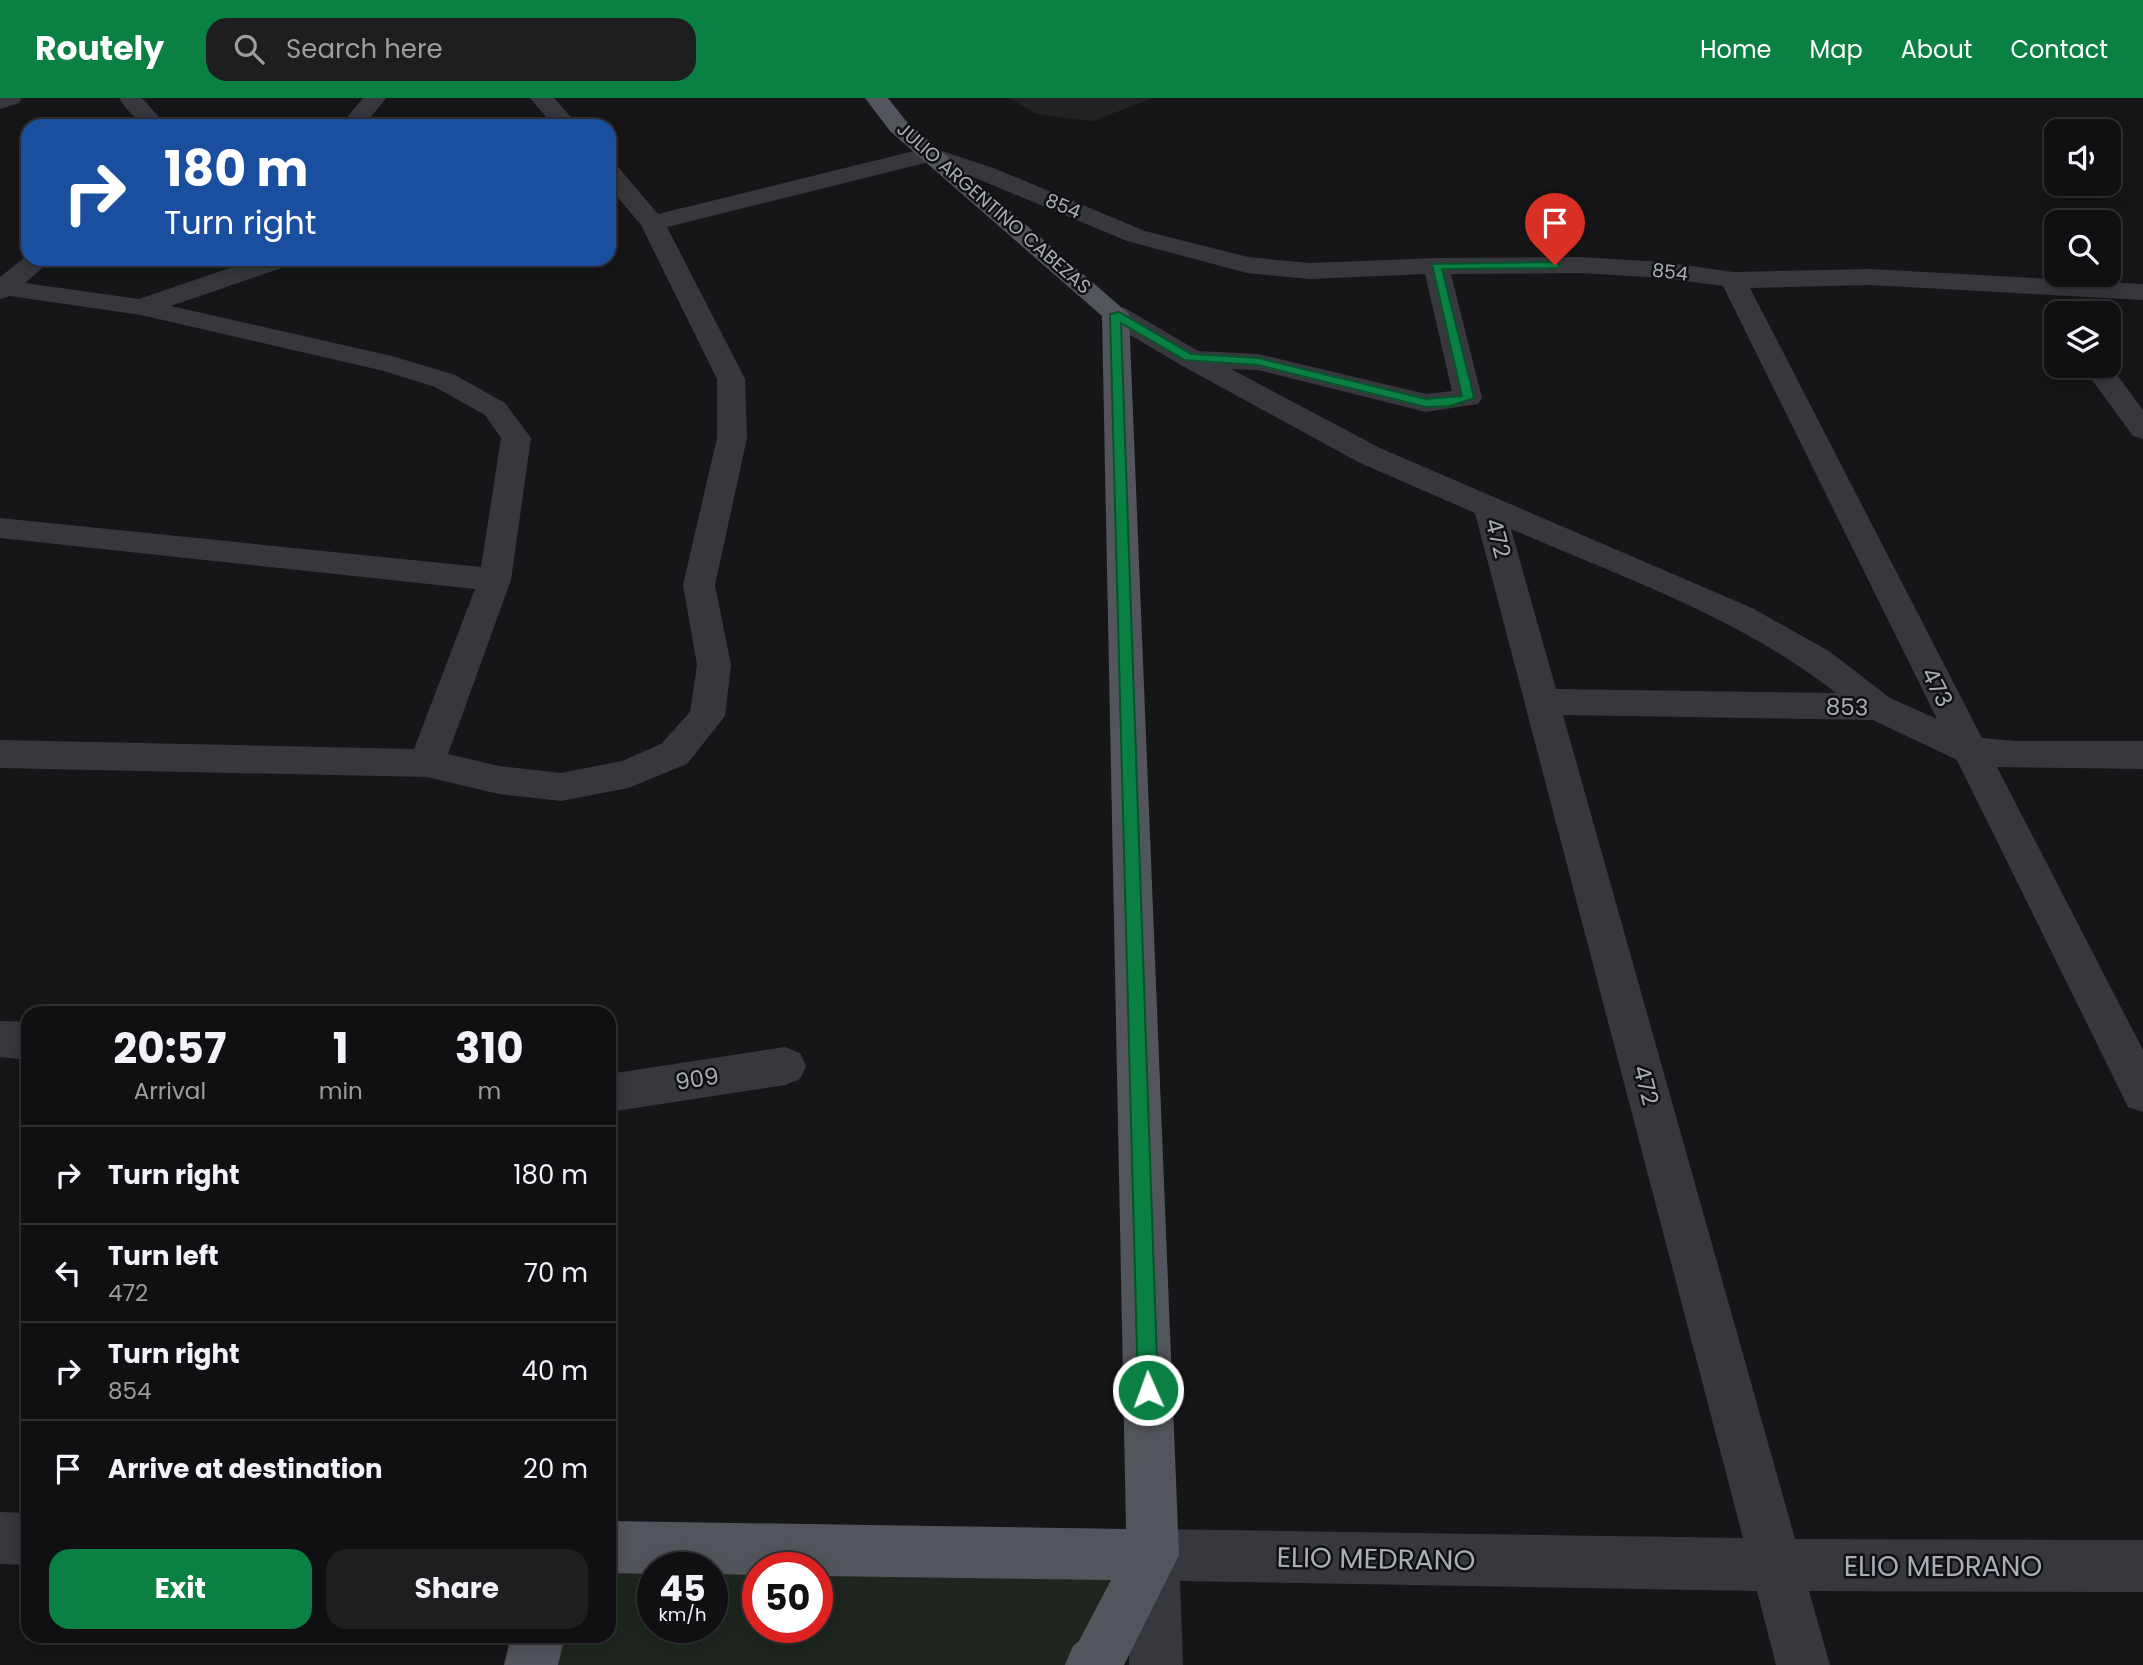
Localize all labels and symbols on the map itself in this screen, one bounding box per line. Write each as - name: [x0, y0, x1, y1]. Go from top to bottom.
- street label: JULIO ARGENTINO CABEZAS: [891, 116, 1097, 300]
- street label: 854: [1041, 187, 1085, 225]
- pin: [1525, 193, 1585, 265]
- street label: 854: [1651, 256, 1689, 288]
- street label: 472: [1477, 514, 1519, 562]
- street label: 473: [1914, 662, 1960, 712]
- street label: 853: [1825, 690, 1869, 724]
- street label: 909: [673, 1060, 721, 1098]
- street label: 472: [1625, 1061, 1667, 1109]
- position arrow: [1111, 1353, 1185, 1427]
- street label: ELIO MEDRANO: [1276, 1538, 1476, 1580]
- street label: ELIO MEDRANO: [1844, 1547, 2042, 1586]
- speed limit sign: 50: [742, 1552, 833, 1643]

